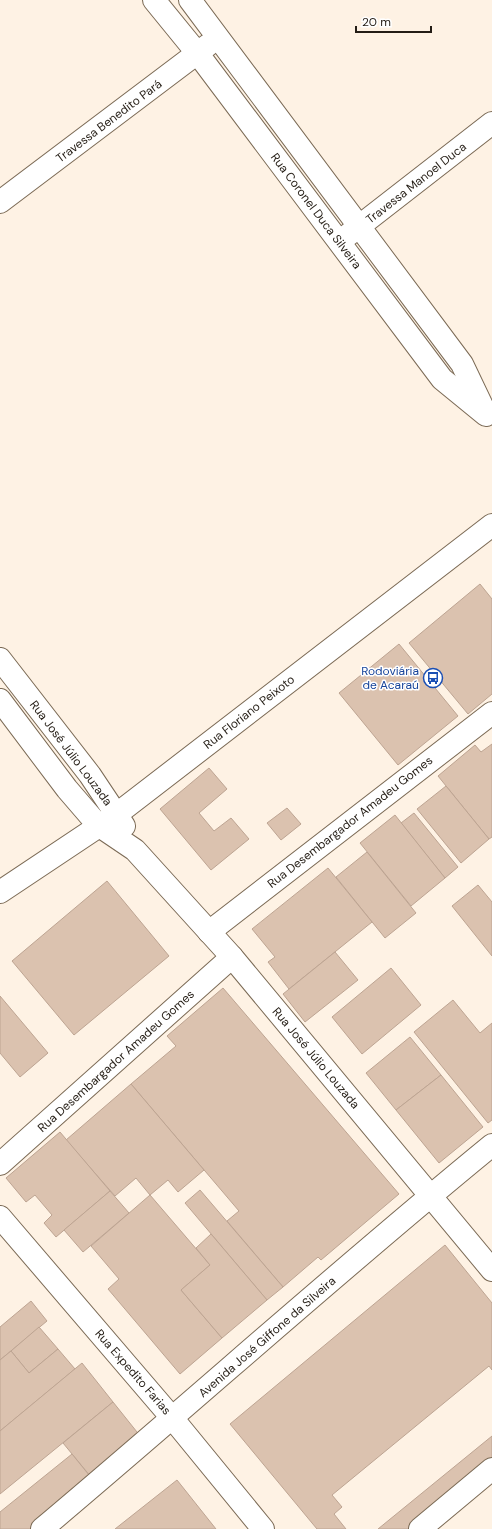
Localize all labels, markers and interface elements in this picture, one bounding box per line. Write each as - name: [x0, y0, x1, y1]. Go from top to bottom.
- scale bar: [356, 8, 431, 34]
- text: 20 m: [362, 14, 391, 30]
- street label: Travessa Benedito Pará: [53, 76, 165, 166]
- street label: Travessa Manoel Duca: [363, 139, 469, 227]
- street label: Rua Coronel Duca Silveira: [267, 150, 365, 272]
- place label: Rodoviária de Acaraú: [361, 663, 419, 693]
- bus stop icon: Rodoviária de Acaraú: [422, 667, 444, 689]
- street label: Rua Floriano Peixoto: [200, 671, 298, 753]
- street label: Rua José Júlio Louzada: [26, 697, 116, 809]
- street label: Rua Desembargador Amadeu Gomes: [264, 752, 436, 892]
- street label: Rua Desembargador Amadeu Gomes: [34, 986, 198, 1136]
- street label: Rua José Júlio Louzada: [269, 1004, 363, 1112]
- street label: Avenida José Giffone da Silveira: [195, 1273, 339, 1401]
- street label: Rua Expedito Farias: [91, 1326, 175, 1418]

